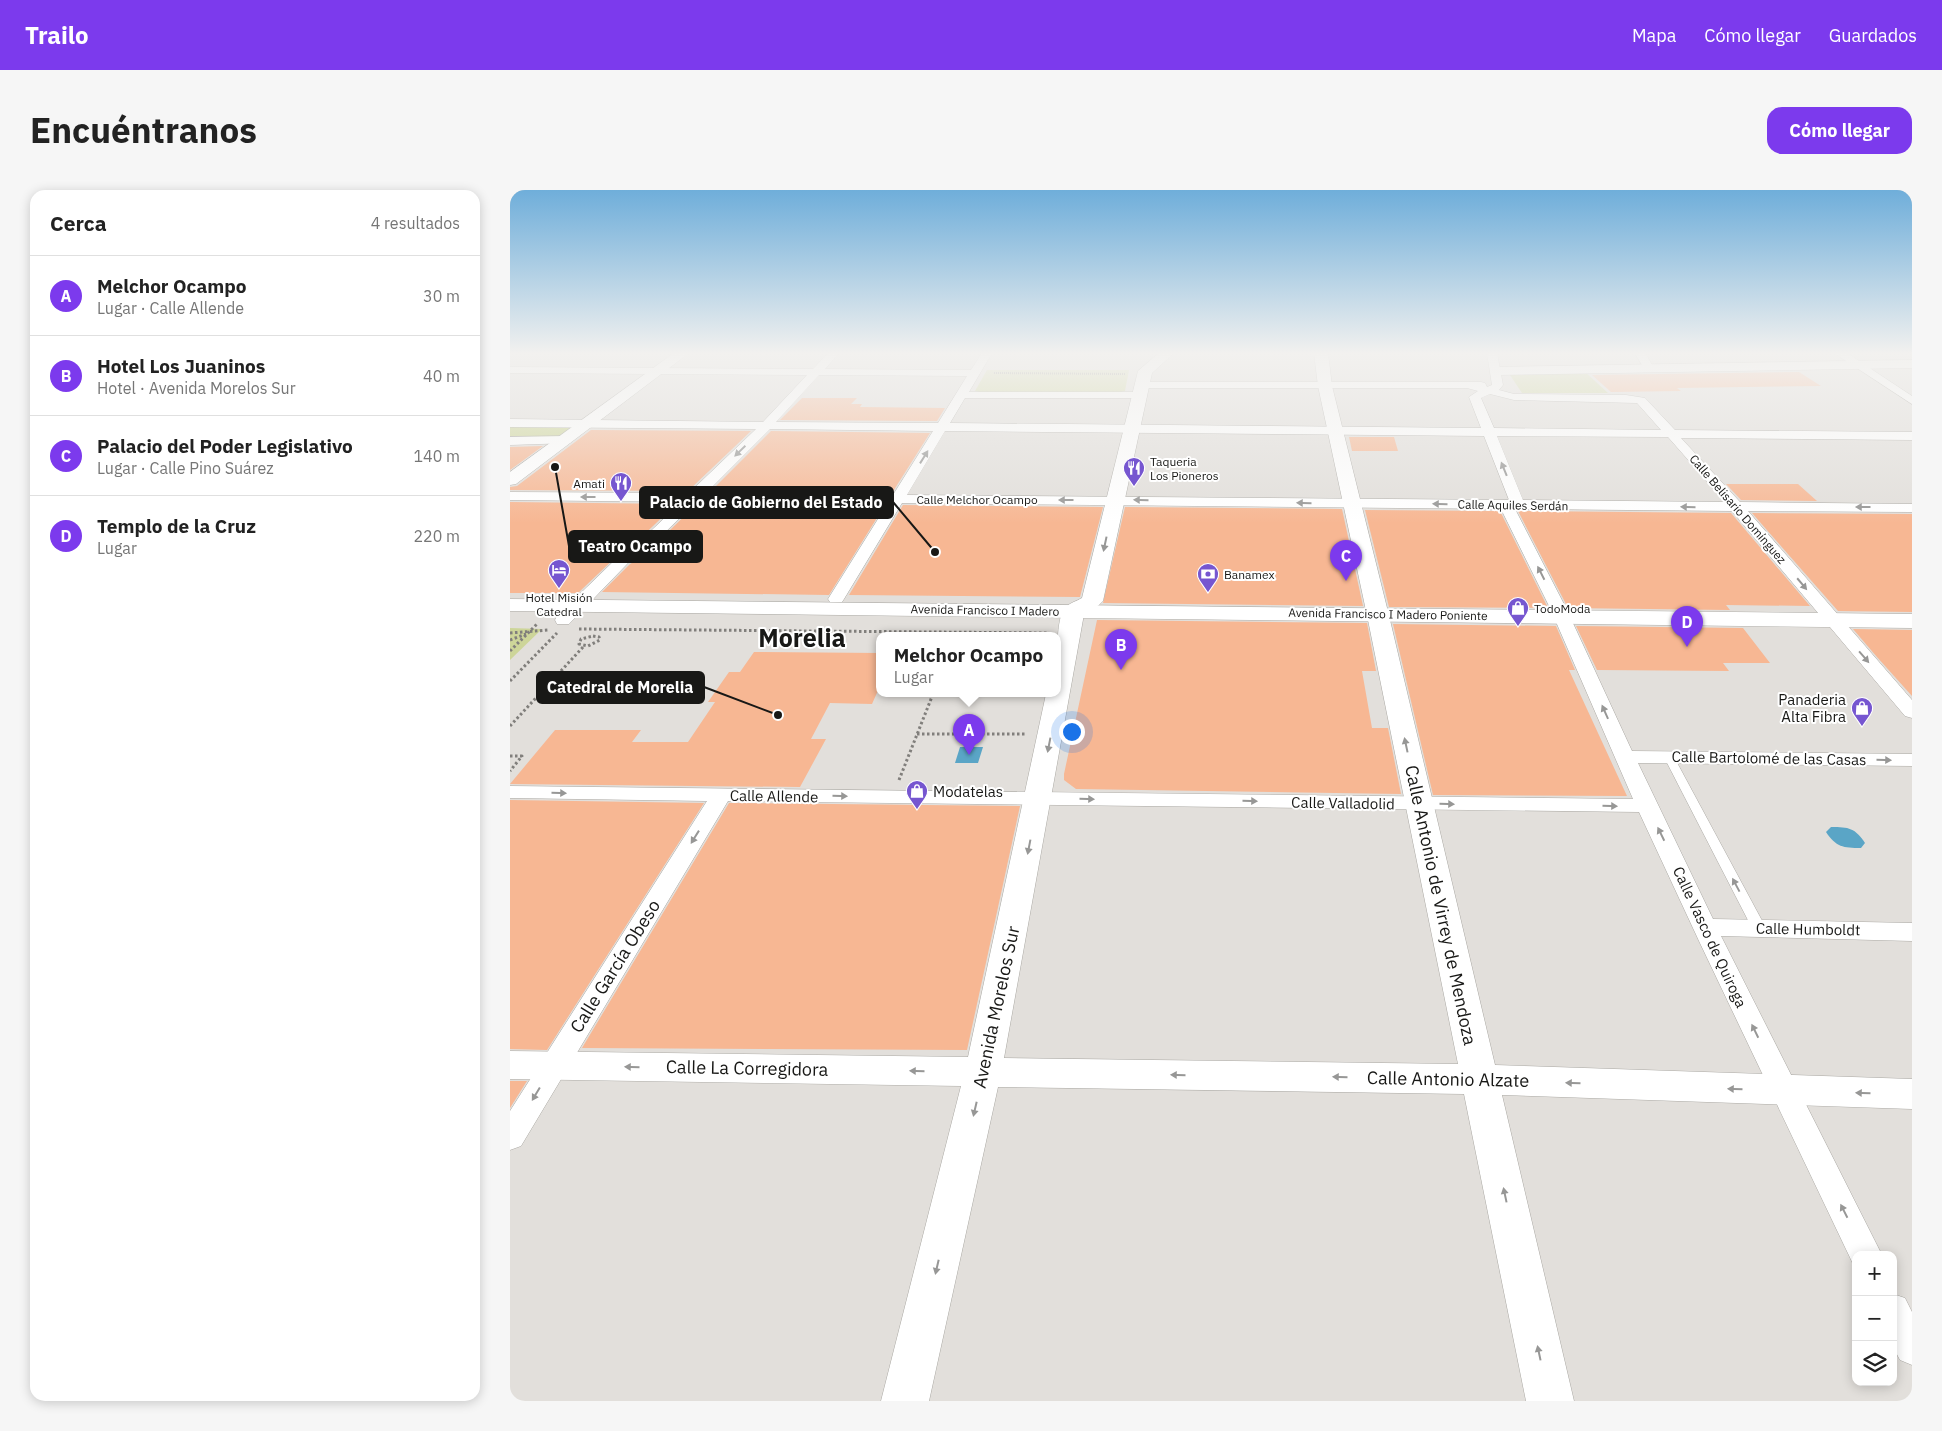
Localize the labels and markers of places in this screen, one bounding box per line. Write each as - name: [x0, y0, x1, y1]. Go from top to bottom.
- place label: Taqueria Los Pioneros: [1150, 454, 1219, 483]
- restaurant icon: Taqueria Los Pioneros: [1122, 456, 1146, 487]
- restaurant icon: Amati: [609, 471, 633, 502]
- place label: Amati: [573, 476, 605, 491]
- callout: Palacio de Gobierno del Estado: [640, 487, 893, 518]
- callout: Teatro Ocampo: [569, 531, 702, 562]
- pin: C: [1330, 540, 1362, 581]
- hotel icon: Hotel Misión Catedral: [547, 558, 571, 589]
- bank icon: Banamex: [1196, 562, 1220, 593]
- place label: Banamex: [1224, 567, 1274, 582]
- place label: Hotel Misión Catedral: [525, 590, 593, 619]
- shop icon: TodoModa: [1506, 596, 1530, 627]
- place label: TodoModa: [1534, 601, 1591, 616]
- pin: D: [1671, 606, 1703, 647]
- pin: B: [1105, 629, 1137, 670]
- callout: Catedral de Morelia: [537, 672, 704, 703]
- place label: Panaderia Alta Fibra: [1778, 690, 1846, 726]
- shop icon: Panaderia Alta Fibra: [1850, 696, 1874, 727]
- pin: A: [953, 714, 985, 755]
- shop icon: Modatelas: [905, 779, 929, 810]
- place label: Modatelas: [933, 782, 1003, 801]

